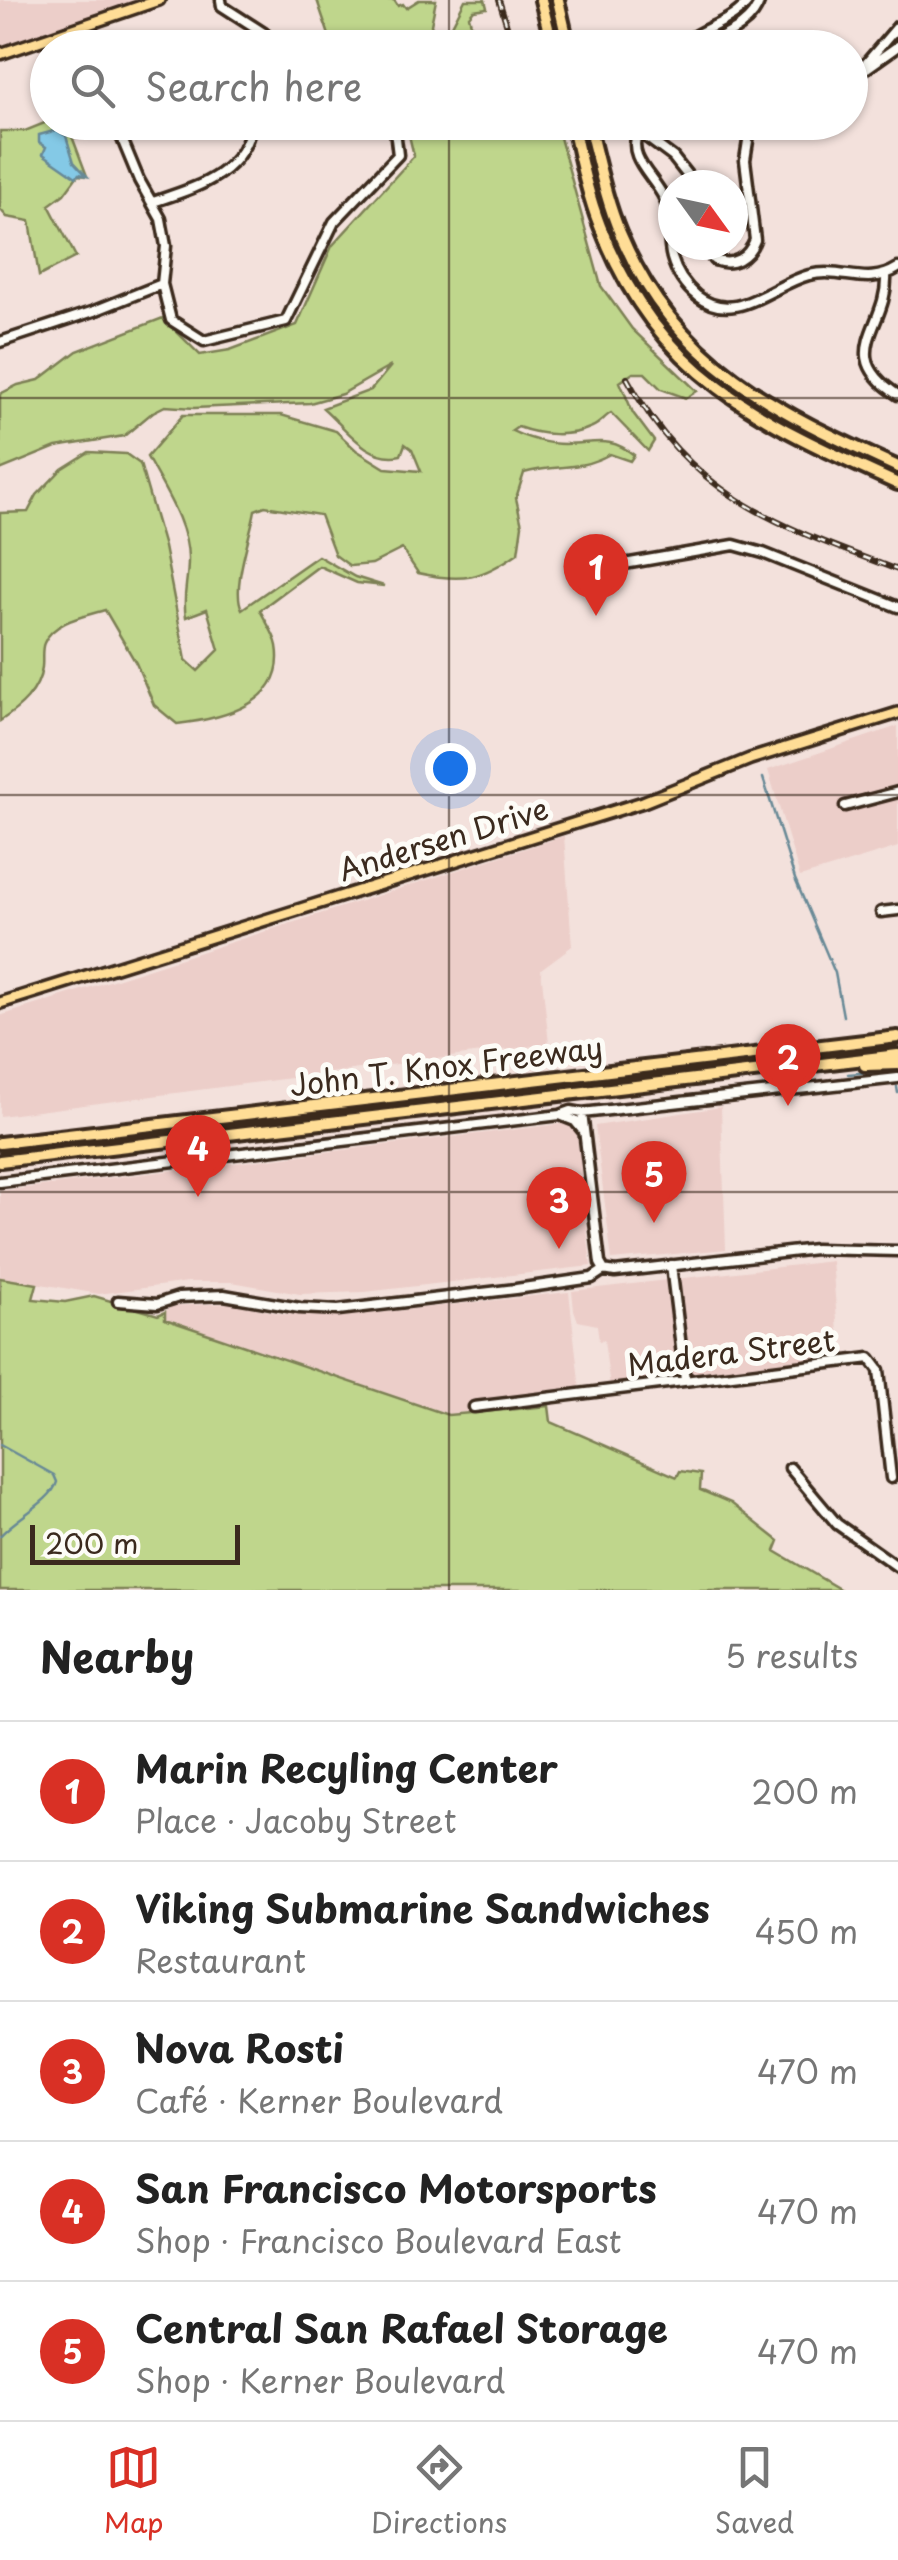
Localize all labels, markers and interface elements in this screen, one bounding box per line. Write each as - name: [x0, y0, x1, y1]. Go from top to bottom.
- search box: [30, 30, 868, 140]
- text: Search here: [145, 57, 362, 114]
- icon: search: [65, 58, 120, 113]
- north arrow: [658, 170, 748, 260]
- pin: 1: [564, 534, 628, 616]
- your location: [425, 743, 476, 794]
- street label: Andersen Drive: [332, 785, 554, 891]
- street label: John T. Knox Freeway: [287, 1023, 605, 1107]
- pin: 2: [756, 1024, 820, 1106]
- pin: 4: [166, 1114, 230, 1197]
- pin: 5: [622, 1140, 686, 1223]
- pin: 3: [526, 1166, 592, 1249]
- street label: Madera Street: [625, 1316, 837, 1386]
- scale bar: [30, 1520, 240, 1564]
- text: 200 m: [45, 1521, 138, 1564]
- text: Nearby: [40, 1624, 194, 1687]
- text: 5 results: [725, 1631, 858, 1679]
- text: Marin Recyling Center: [135, 1739, 558, 1796]
- text: 1: [65, 1767, 80, 1815]
- text: 200 m: [751, 1767, 858, 1815]
- text: Place · Jacoby Street: [135, 1796, 457, 1844]
- text: Viking Submarine Sandwiches: [135, 1879, 710, 1936]
- text: 2: [61, 1907, 84, 1955]
- text: 450 m: [755, 1907, 858, 1955]
- text: Restaurant: [135, 1936, 306, 1984]
- text: Nova Rosti: [135, 2019, 344, 2076]
- text: 3: [62, 2047, 83, 2095]
- text: 470 m: [757, 2047, 858, 2095]
- text: Café · Kerner Boulevard: [135, 2076, 503, 2124]
- text: San Francisco Motorsports: [135, 2159, 657, 2216]
- text: 4: [62, 2187, 83, 2235]
- text: 470 m: [757, 2187, 858, 2235]
- text: Shop · Francisco Boulevard East: [135, 2216, 622, 2264]
- text: Central San Rafael Storage: [135, 2299, 668, 2356]
- text: 5: [62, 2327, 83, 2375]
- text: 470 m: [757, 2327, 858, 2375]
- text: Shop · Kerner Boulevard: [135, 2356, 505, 2404]
- tab: Map: [104, 2440, 164, 2543]
- tab: Directions: [371, 2440, 507, 2543]
- tab: Saved: [715, 2440, 794, 2543]

